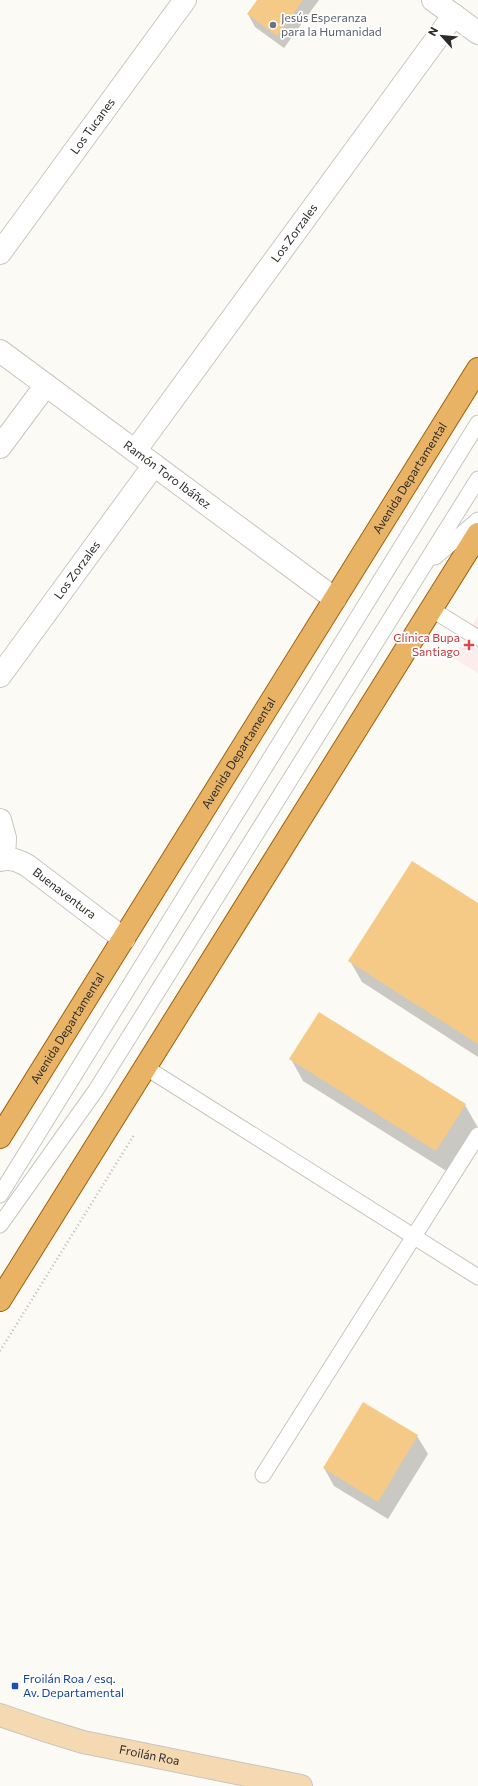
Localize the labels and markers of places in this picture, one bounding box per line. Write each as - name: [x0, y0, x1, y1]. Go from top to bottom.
- place label: Jesús Esperanza para la Humanidad: [281, 10, 382, 38]
- marker: Jesús Esperanza para la Humanidad: [268, 20, 278, 30]
- place label: Clínica Bupa Santiago: [393, 630, 460, 658]
- marker: Clínica Bupa Santiago: [463, 639, 475, 651]
- place label: Froilán Roa / esq. Av. Departamental: [23, 1671, 124, 1699]
- marker: Froilán Roa / esq. Av. Departamental: [10, 1681, 20, 1691]

